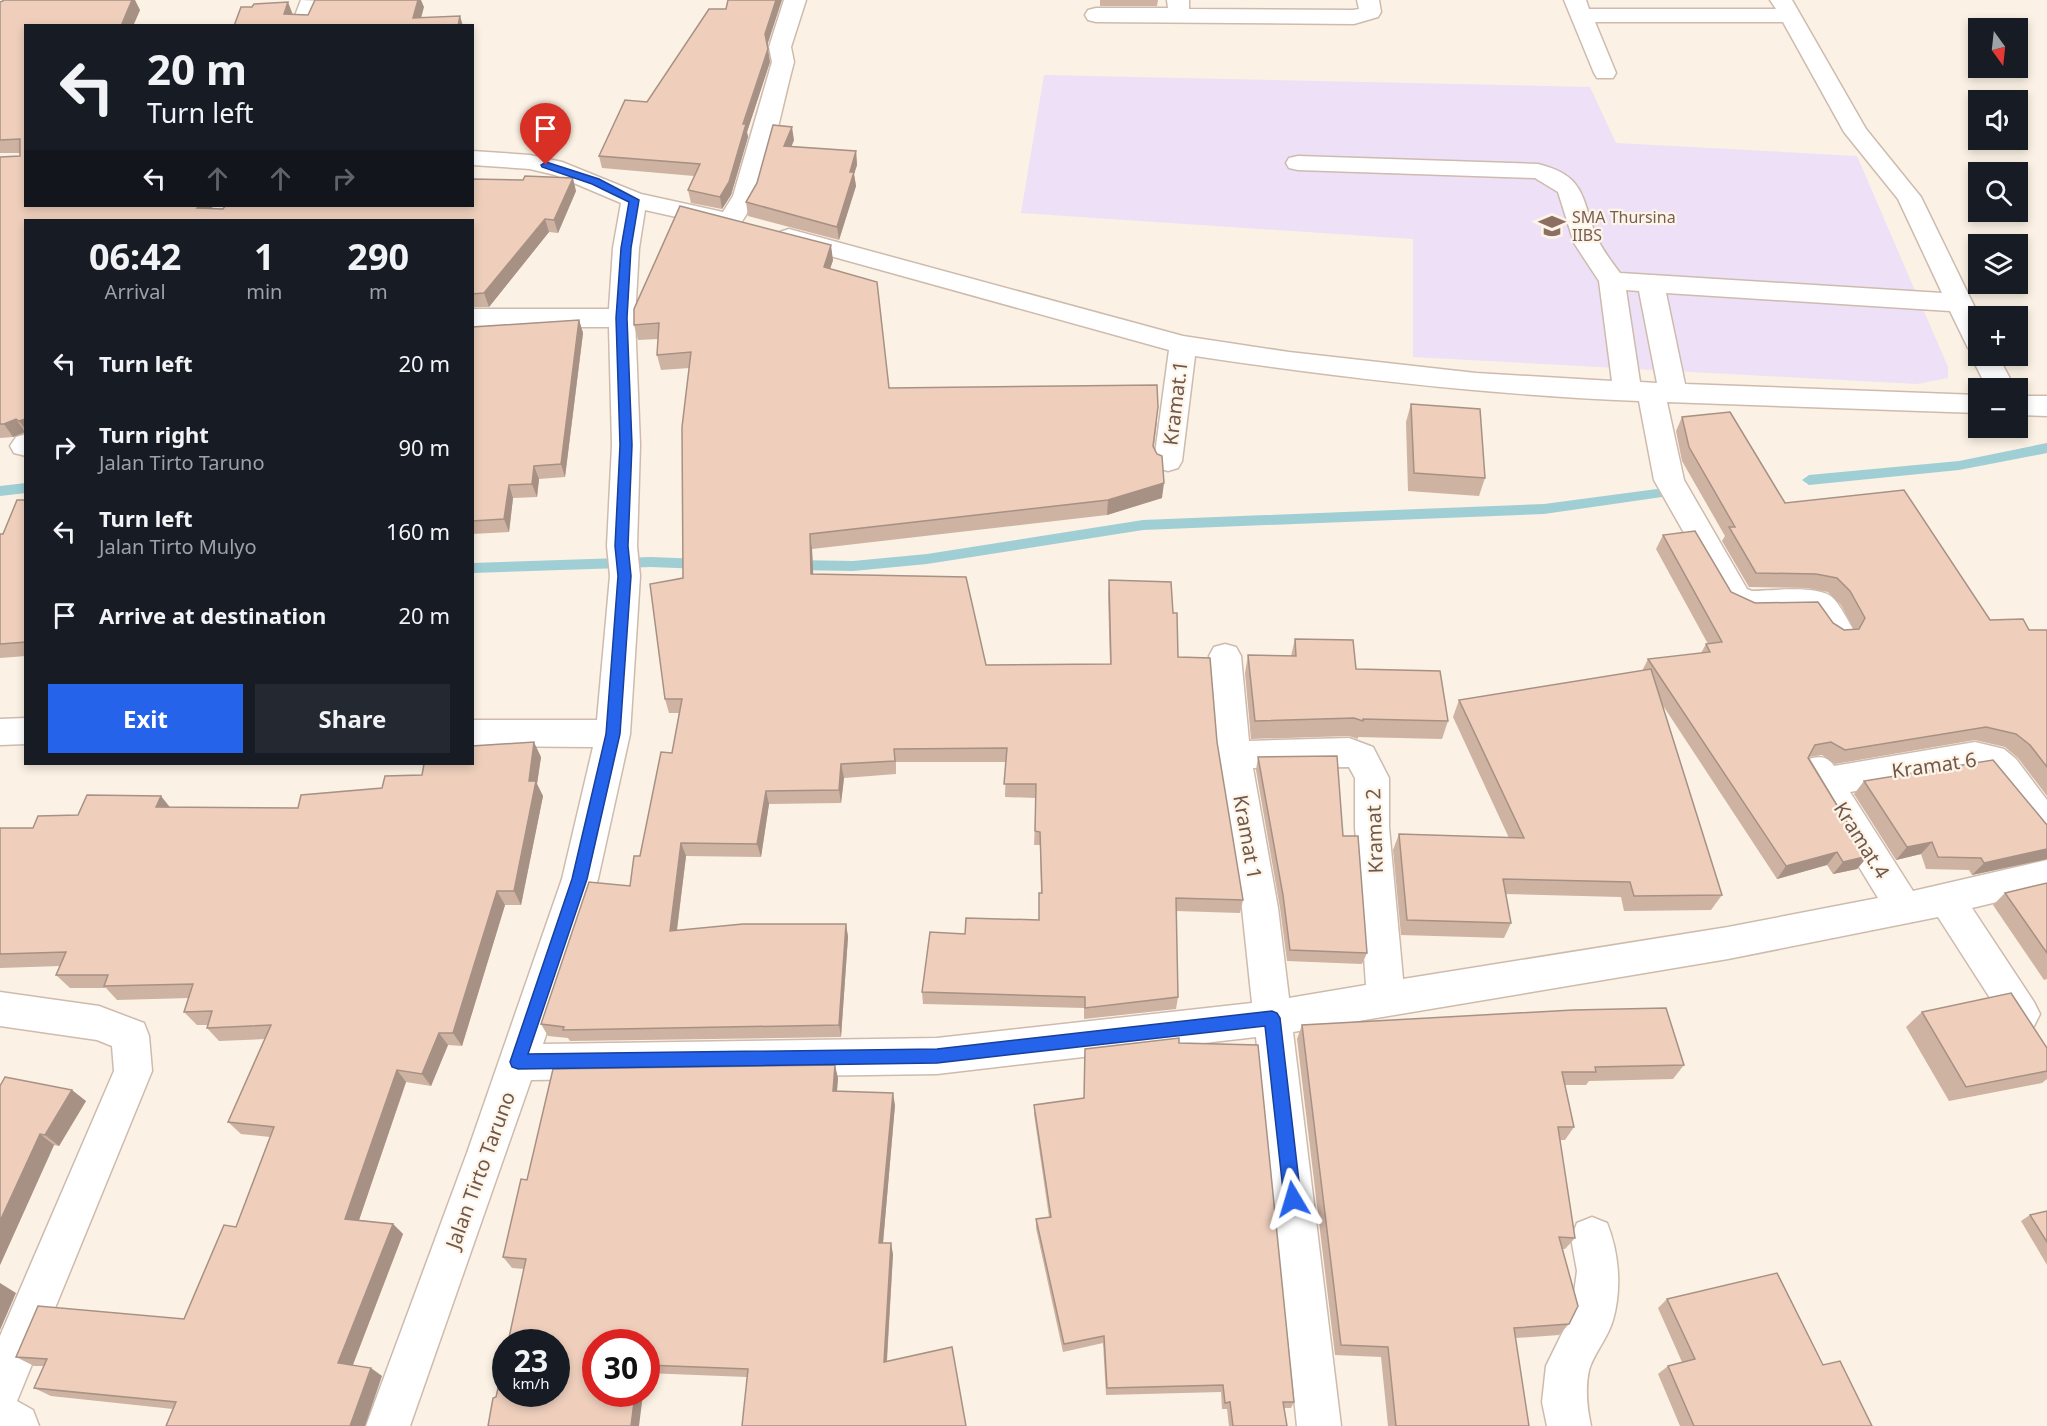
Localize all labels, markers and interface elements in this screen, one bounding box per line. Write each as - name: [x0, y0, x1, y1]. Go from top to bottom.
- north arrow: [1968, 18, 2028, 78]
- map controls: [1968, 18, 2028, 438]
- text: 20 m: [147, 40, 247, 97]
- icon: left: [48, 48, 126, 126]
- button: sound: [1968, 90, 2028, 150]
- text: Turn left: [147, 94, 253, 131]
- pin: [520, 103, 571, 165]
- icon: arrive: [529, 112, 562, 145]
- icon: left: [138, 162, 171, 195]
- icon: ahead: [201, 162, 234, 195]
- icon: ahead: [264, 162, 297, 195]
- icon: right: [327, 162, 360, 195]
- button: search: [1968, 162, 2028, 222]
- place label: SMA Thursina IIBS: [1572, 206, 1676, 246]
- school or university icon: SMA Thursina IIBS: [1537, 211, 1567, 241]
- text: 06:42: [89, 232, 181, 281]
- text: 1: [254, 232, 275, 281]
- text: 290: [347, 232, 409, 281]
- button: layers: [1968, 234, 2028, 294]
- text: Arrival: [105, 278, 166, 305]
- text: min: [246, 278, 282, 305]
- text: m: [369, 278, 388, 305]
- button: +: [1968, 306, 2028, 366]
- icon: left: [48, 347, 81, 380]
- text: Turn left: [99, 348, 193, 378]
- text: 20 m: [399, 348, 450, 378]
- street label: Kramat.1: [1156, 359, 1194, 447]
- button: −: [1968, 378, 2028, 438]
- text: Turn right: [99, 419, 209, 449]
- icon: right: [48, 431, 81, 464]
- text: 90 m: [399, 432, 450, 462]
- text: Jalan Tirto Taruno: [99, 449, 265, 476]
- text: Turn left: [99, 503, 193, 533]
- icon: left: [48, 515, 81, 548]
- text: 160 m: [386, 516, 450, 546]
- text: Jalan Tirto Mulyo: [99, 533, 257, 560]
- icon: arrive: [48, 599, 81, 632]
- text: Arrive at destination: [99, 600, 326, 630]
- text: 20 m: [399, 600, 450, 630]
- button: Exit: [48, 684, 243, 753]
- button: Share: [255, 684, 450, 753]
- street label: Kramat 6: [1890, 746, 1978, 784]
- street label: Kramat 2: [1359, 788, 1389, 874]
- street label: Kramat 1: [1227, 793, 1269, 881]
- street label: Kramat.4: [1828, 797, 1896, 884]
- street label: Jalan Tirto Taruno: [438, 1088, 521, 1254]
- position arrow: [1261, 1167, 1325, 1231]
- speed limit sign: 30: [582, 1329, 660, 1407]
- text: 23: [514, 1340, 548, 1381]
- text: km/h: [513, 1373, 549, 1393]

